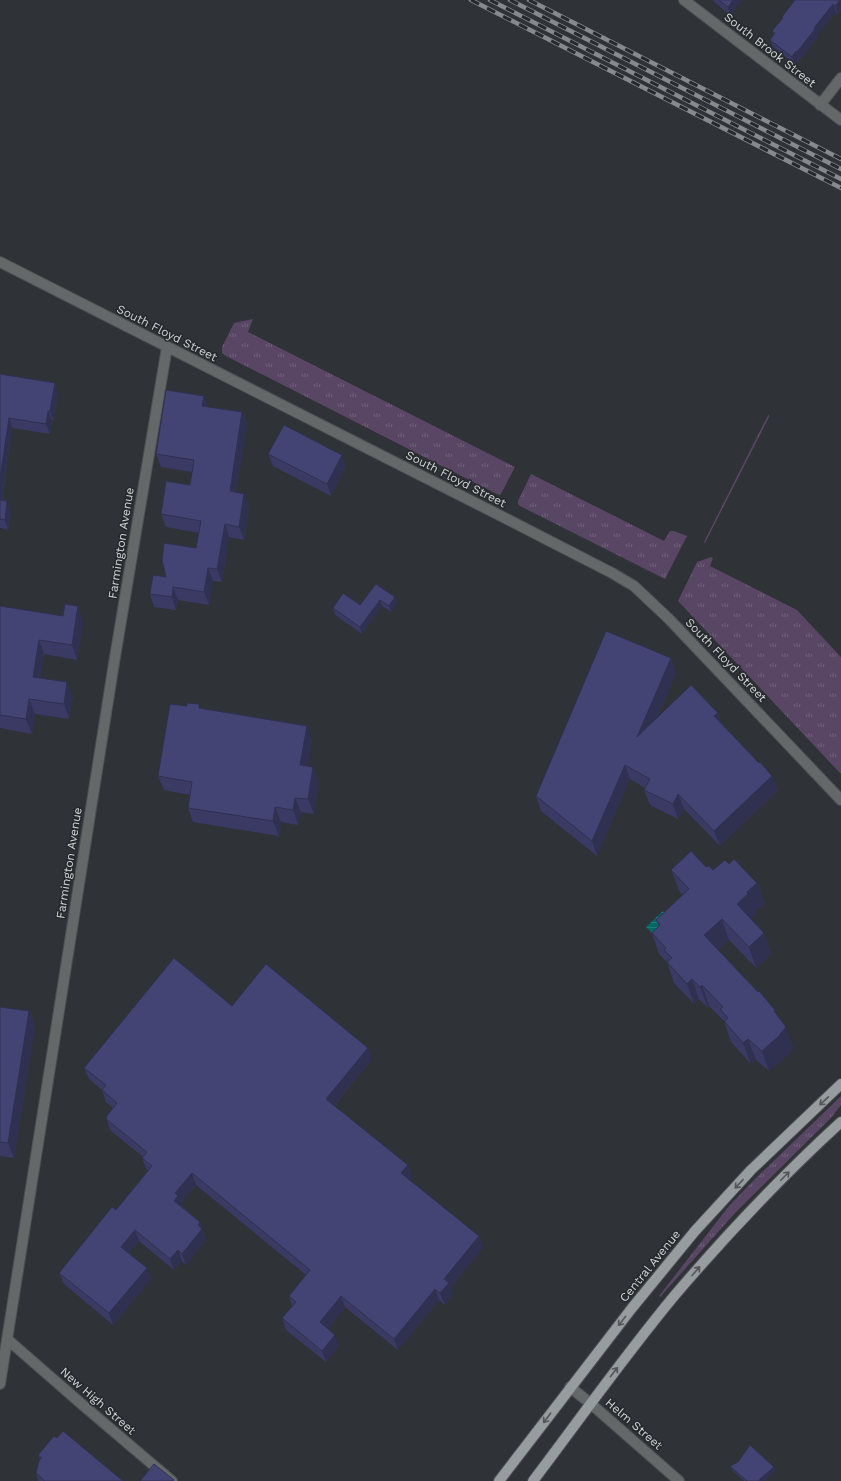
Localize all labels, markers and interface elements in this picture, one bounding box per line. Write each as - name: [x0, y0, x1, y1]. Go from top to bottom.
- street label: South Brook Street: [721, 10, 819, 90]
- street label: South Floyd Street: [114, 302, 220, 364]
- street label: South Floyd Street: [403, 448, 509, 510]
- street label: Farmington Avenue: [105, 486, 137, 600]
- street label: South Floyd Street: [682, 615, 770, 705]
- street label: Farmington Avenue: [53, 806, 85, 920]
- one-way arrow: [819, 1096, 829, 1106]
- one-way arrow: [780, 1171, 790, 1181]
- one-way arrow: [734, 1179, 743, 1189]
- street label: Central Avenue: [617, 1227, 683, 1305]
- one-way arrow: [691, 1266, 701, 1276]
- one-way arrow: [617, 1316, 626, 1327]
- street label: New High Street: [57, 1364, 139, 1438]
- one-way arrow: [610, 1367, 619, 1378]
- street label: Helm Street: [603, 1395, 665, 1453]
- one-way arrow: [542, 1413, 551, 1424]

